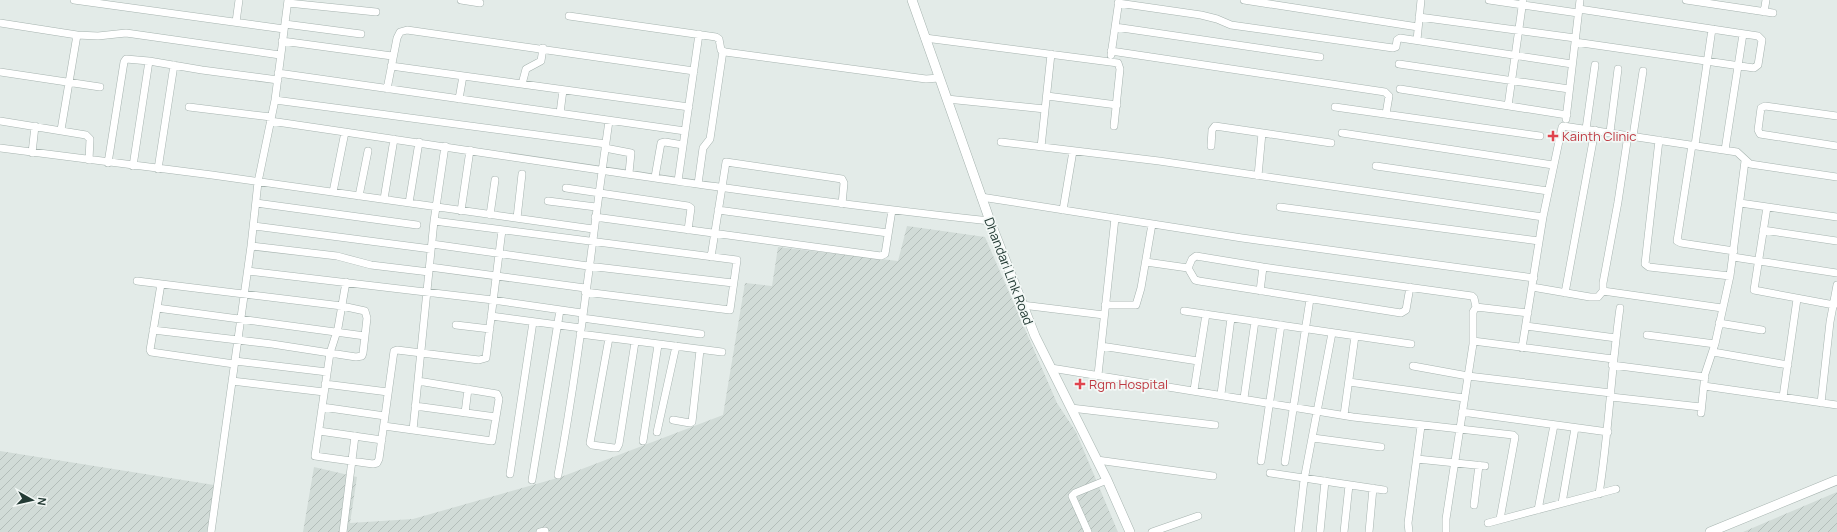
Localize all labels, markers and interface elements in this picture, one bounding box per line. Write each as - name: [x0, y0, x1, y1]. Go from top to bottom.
- place label: Kainth Clinic: [1562, 127, 1637, 145]
- marker: Kainth Clinic: [1547, 130, 1559, 142]
- street label: Dhandari Link Road: [980, 215, 1038, 327]
- place label: Rgm Hospital: [1089, 375, 1168, 393]
- marker: Rgm Hospital: [1074, 378, 1086, 390]
- north arrow: [12, 480, 52, 520]
- text: N: [34, 497, 50, 507]

